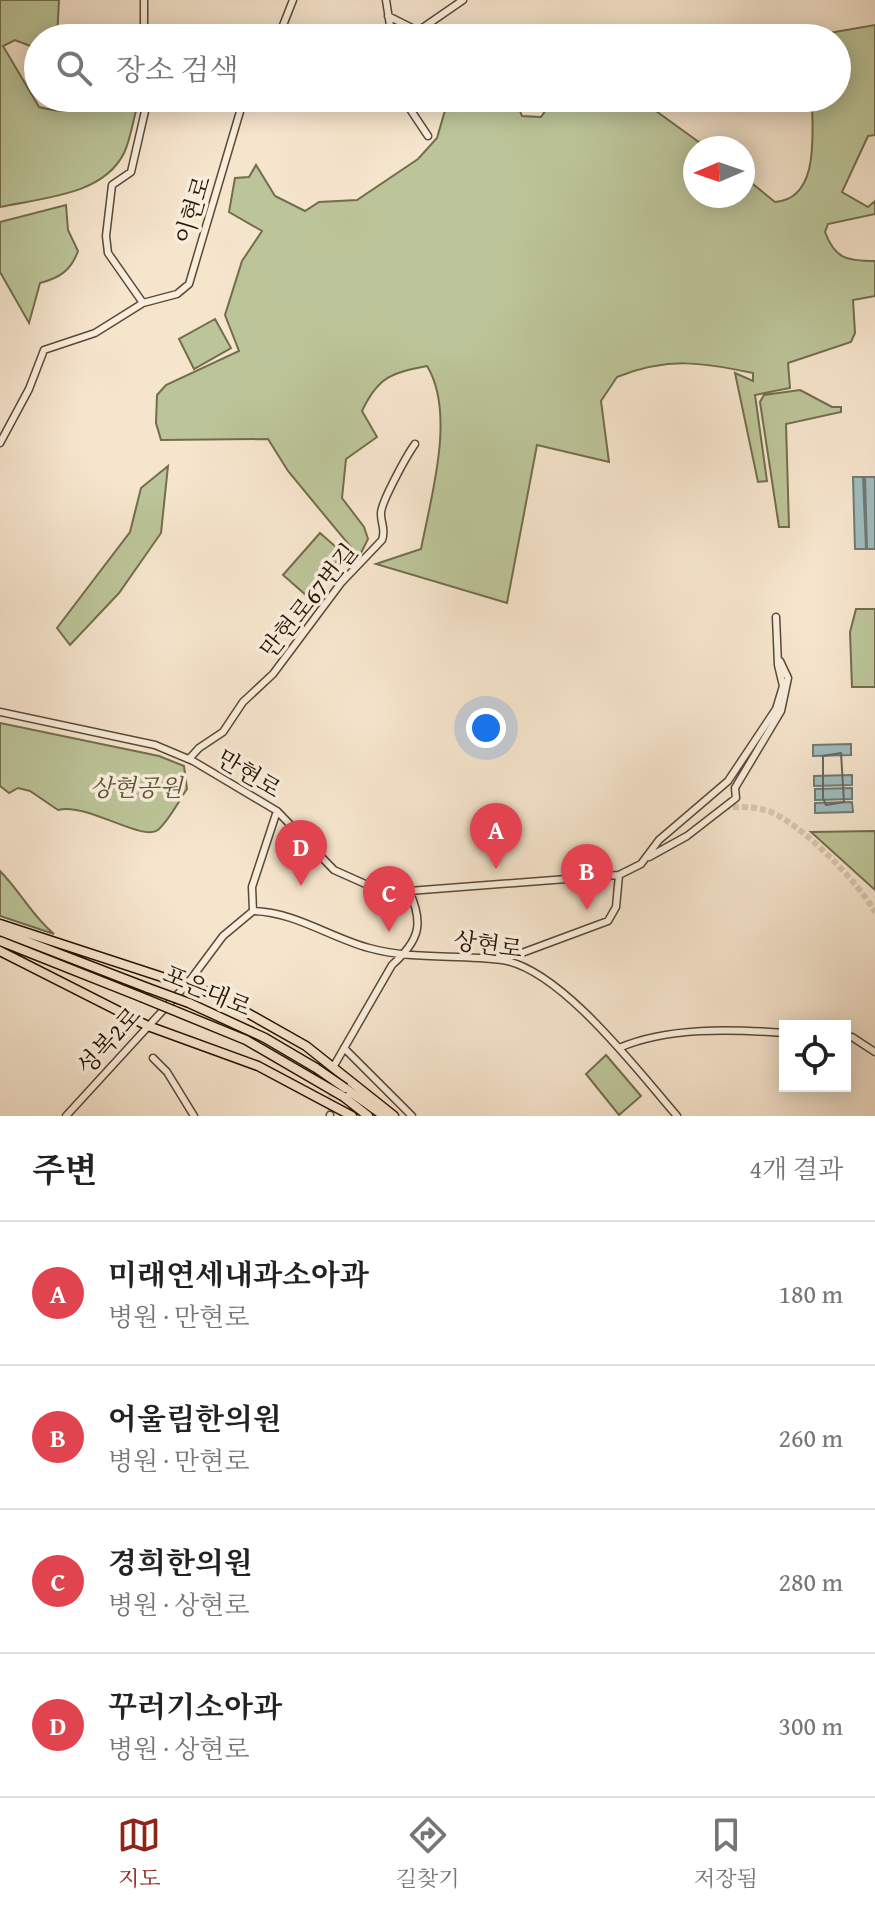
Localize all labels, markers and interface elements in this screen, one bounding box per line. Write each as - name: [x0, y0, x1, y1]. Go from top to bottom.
- search box: [24, 24, 851, 112]
- icon: search: [52, 46, 96, 90]
- text: 장소 검색: [116, 47, 239, 91]
- north arrow: [683, 136, 755, 208]
- street label: 이현로: [166, 171, 219, 248]
- street label: 만현로67번길: [251, 536, 366, 666]
- your location: [466, 708, 506, 748]
- street label: 만현로: [210, 741, 288, 806]
- park label: 상현공원: [90, 770, 184, 805]
- pin: A: [470, 803, 522, 869]
- pin: D: [275, 820, 327, 886]
- pin: B: [561, 844, 613, 910]
- pin: C: [363, 866, 415, 932]
- street label: 상현로: [451, 922, 525, 967]
- street label: 포은대로: [158, 956, 257, 1025]
- street label: 성복2로: [68, 999, 149, 1083]
- map controls: [779, 1020, 851, 1092]
- button: locate: [779, 1020, 851, 1092]
- text: 주변: [32, 1145, 98, 1194]
- text: 4개 결과: [749, 1149, 843, 1188]
- text: 미래연세내과소아과: [108, 1252, 369, 1296]
- text: A: [50, 1274, 66, 1313]
- text: 180 m: [778, 1274, 843, 1313]
- text: 병원 · 만현로: [108, 1297, 249, 1336]
- text: 어울림한의원: [108, 1396, 282, 1440]
- text: B: [50, 1418, 66, 1457]
- text: 260 m: [778, 1418, 843, 1457]
- text: 병원 · 만현로: [108, 1441, 249, 1480]
- text: 경희한의원: [108, 1540, 253, 1584]
- text: C: [51, 1562, 65, 1601]
- text: 280 m: [778, 1562, 843, 1601]
- text: 병원 · 상현로: [108, 1585, 249, 1624]
- text: 꾸러기소아과: [108, 1684, 282, 1728]
- text: D: [50, 1706, 66, 1745]
- text: 300 m: [778, 1706, 843, 1745]
- text: 병원 · 상현로: [108, 1729, 249, 1768]
- tab: 지도: [117, 1813, 161, 1894]
- tab: 길찾기: [396, 1813, 459, 1894]
- tab: 저장됨: [694, 1813, 758, 1894]

